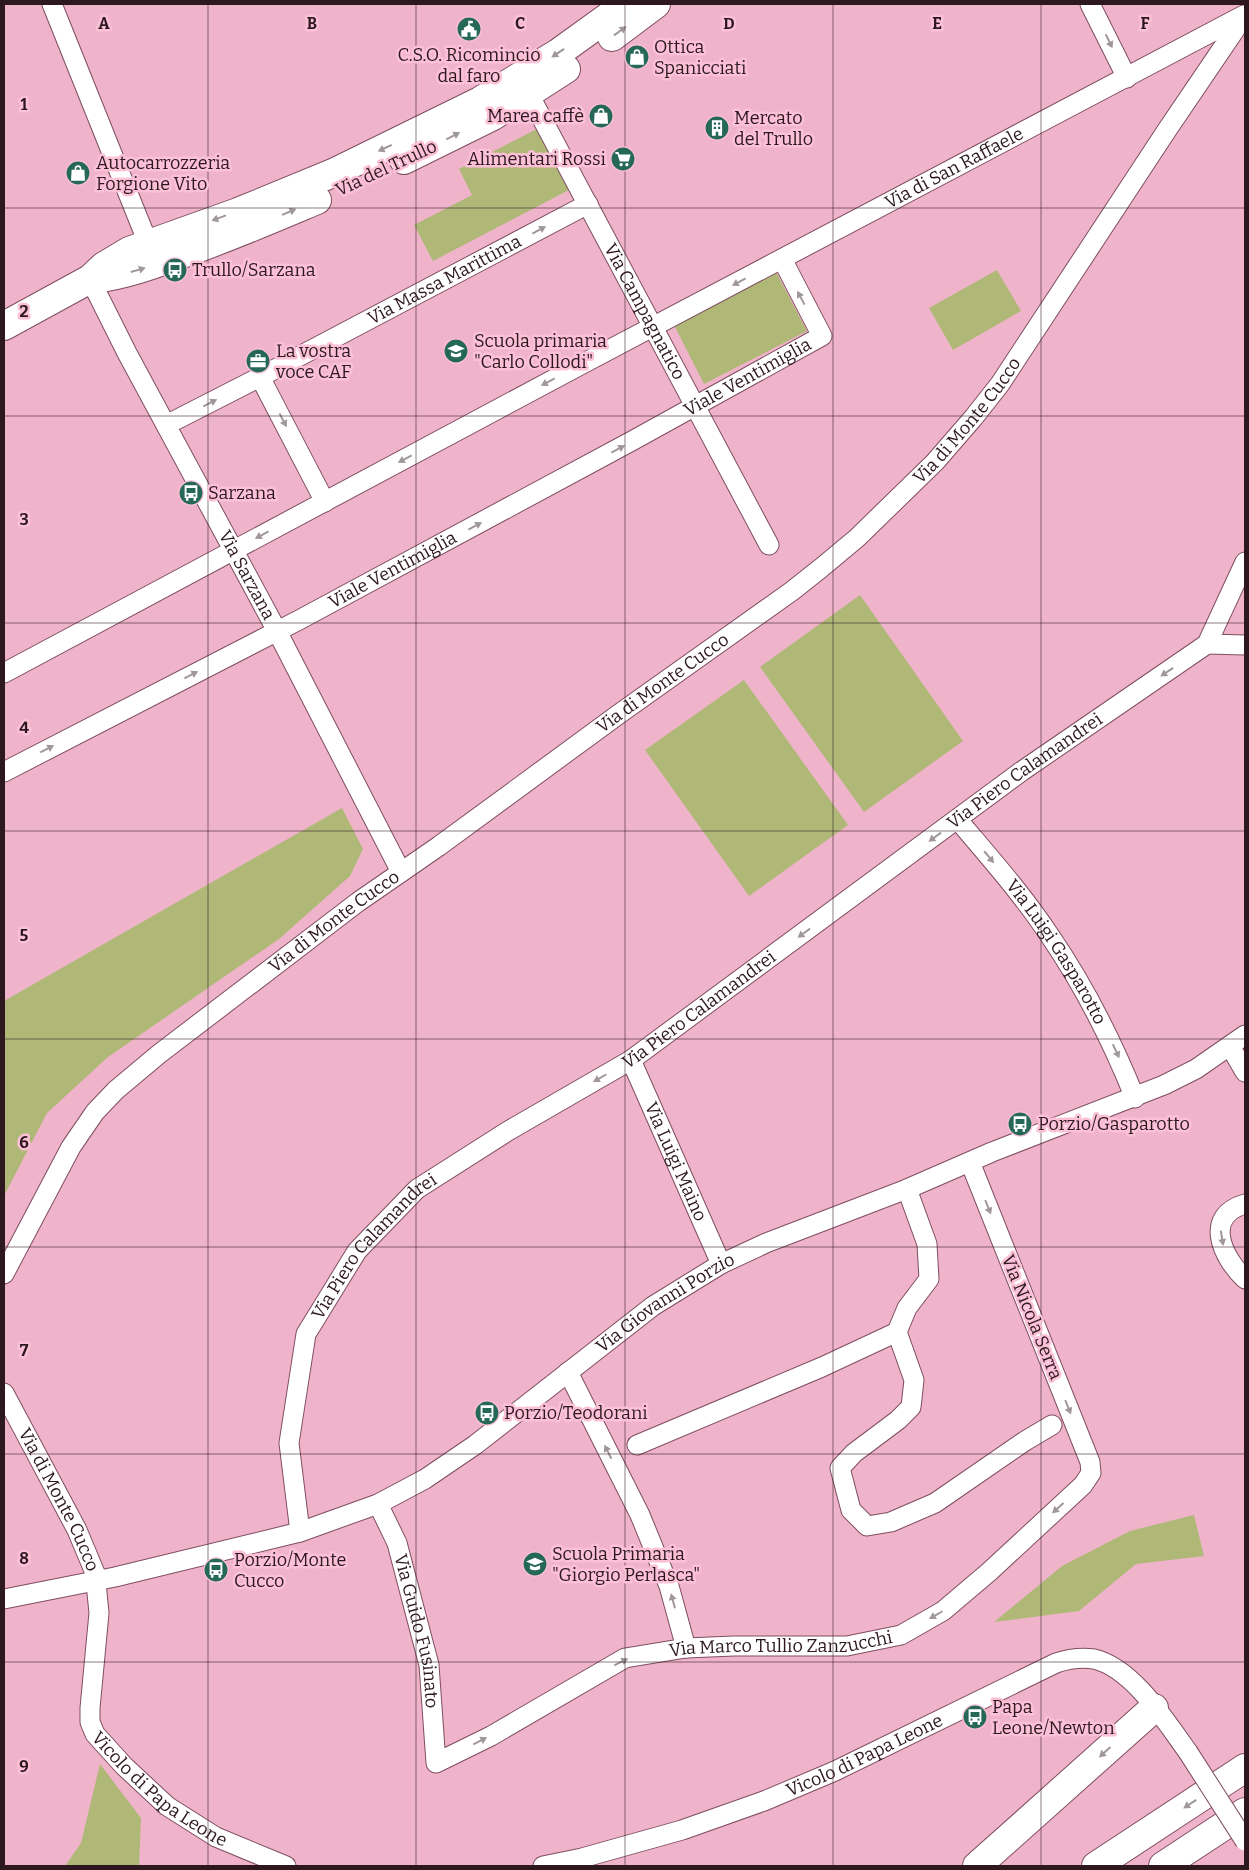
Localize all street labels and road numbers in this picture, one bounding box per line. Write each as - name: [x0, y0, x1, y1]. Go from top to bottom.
- street label: Via di San Raffaele: [881, 122, 1027, 213]
- street label: Via del Trullo: [332, 135, 440, 201]
- street label: Via Massa Marittima: [364, 230, 525, 329]
- street label: Via Campagnatico: [599, 240, 690, 384]
- street label: Viale Ventimiglia: [680, 333, 815, 421]
- street label: Via di Monte Cucco: [908, 353, 1025, 488]
- street label: Viale Ventimiglia: [325, 526, 460, 613]
- street label: Via Sarzana: [214, 527, 280, 624]
- street label: Via di Monte Cucco: [592, 628, 733, 738]
- street label: Via Piero Calamandrei: [943, 708, 1106, 834]
- street label: Via di Monte Cucco: [264, 866, 404, 977]
- street label: Via Luigi Gasparotto: [1001, 875, 1111, 1028]
- street label: Via Piero Calamandrei: [618, 946, 780, 1074]
- street label: Via Luigi Maino: [640, 1099, 712, 1225]
- street label: Via Piero Calamandrei: [307, 1168, 441, 1323]
- street label: Via Giovanni Porzio: [592, 1248, 738, 1357]
- street label: Via Nicola Serra: [997, 1251, 1067, 1383]
- street label: Via di Monte Cucco: [14, 1424, 104, 1574]
- street label: Via Guido Fusinato: [389, 1552, 443, 1709]
- street label: Via Marco Tullio Zanzucchi: [668, 1626, 894, 1662]
- street label: Vicolo di Papa Leone: [783, 1709, 946, 1801]
- street label: Vicolo di Papa Leone: [87, 1727, 230, 1851]

